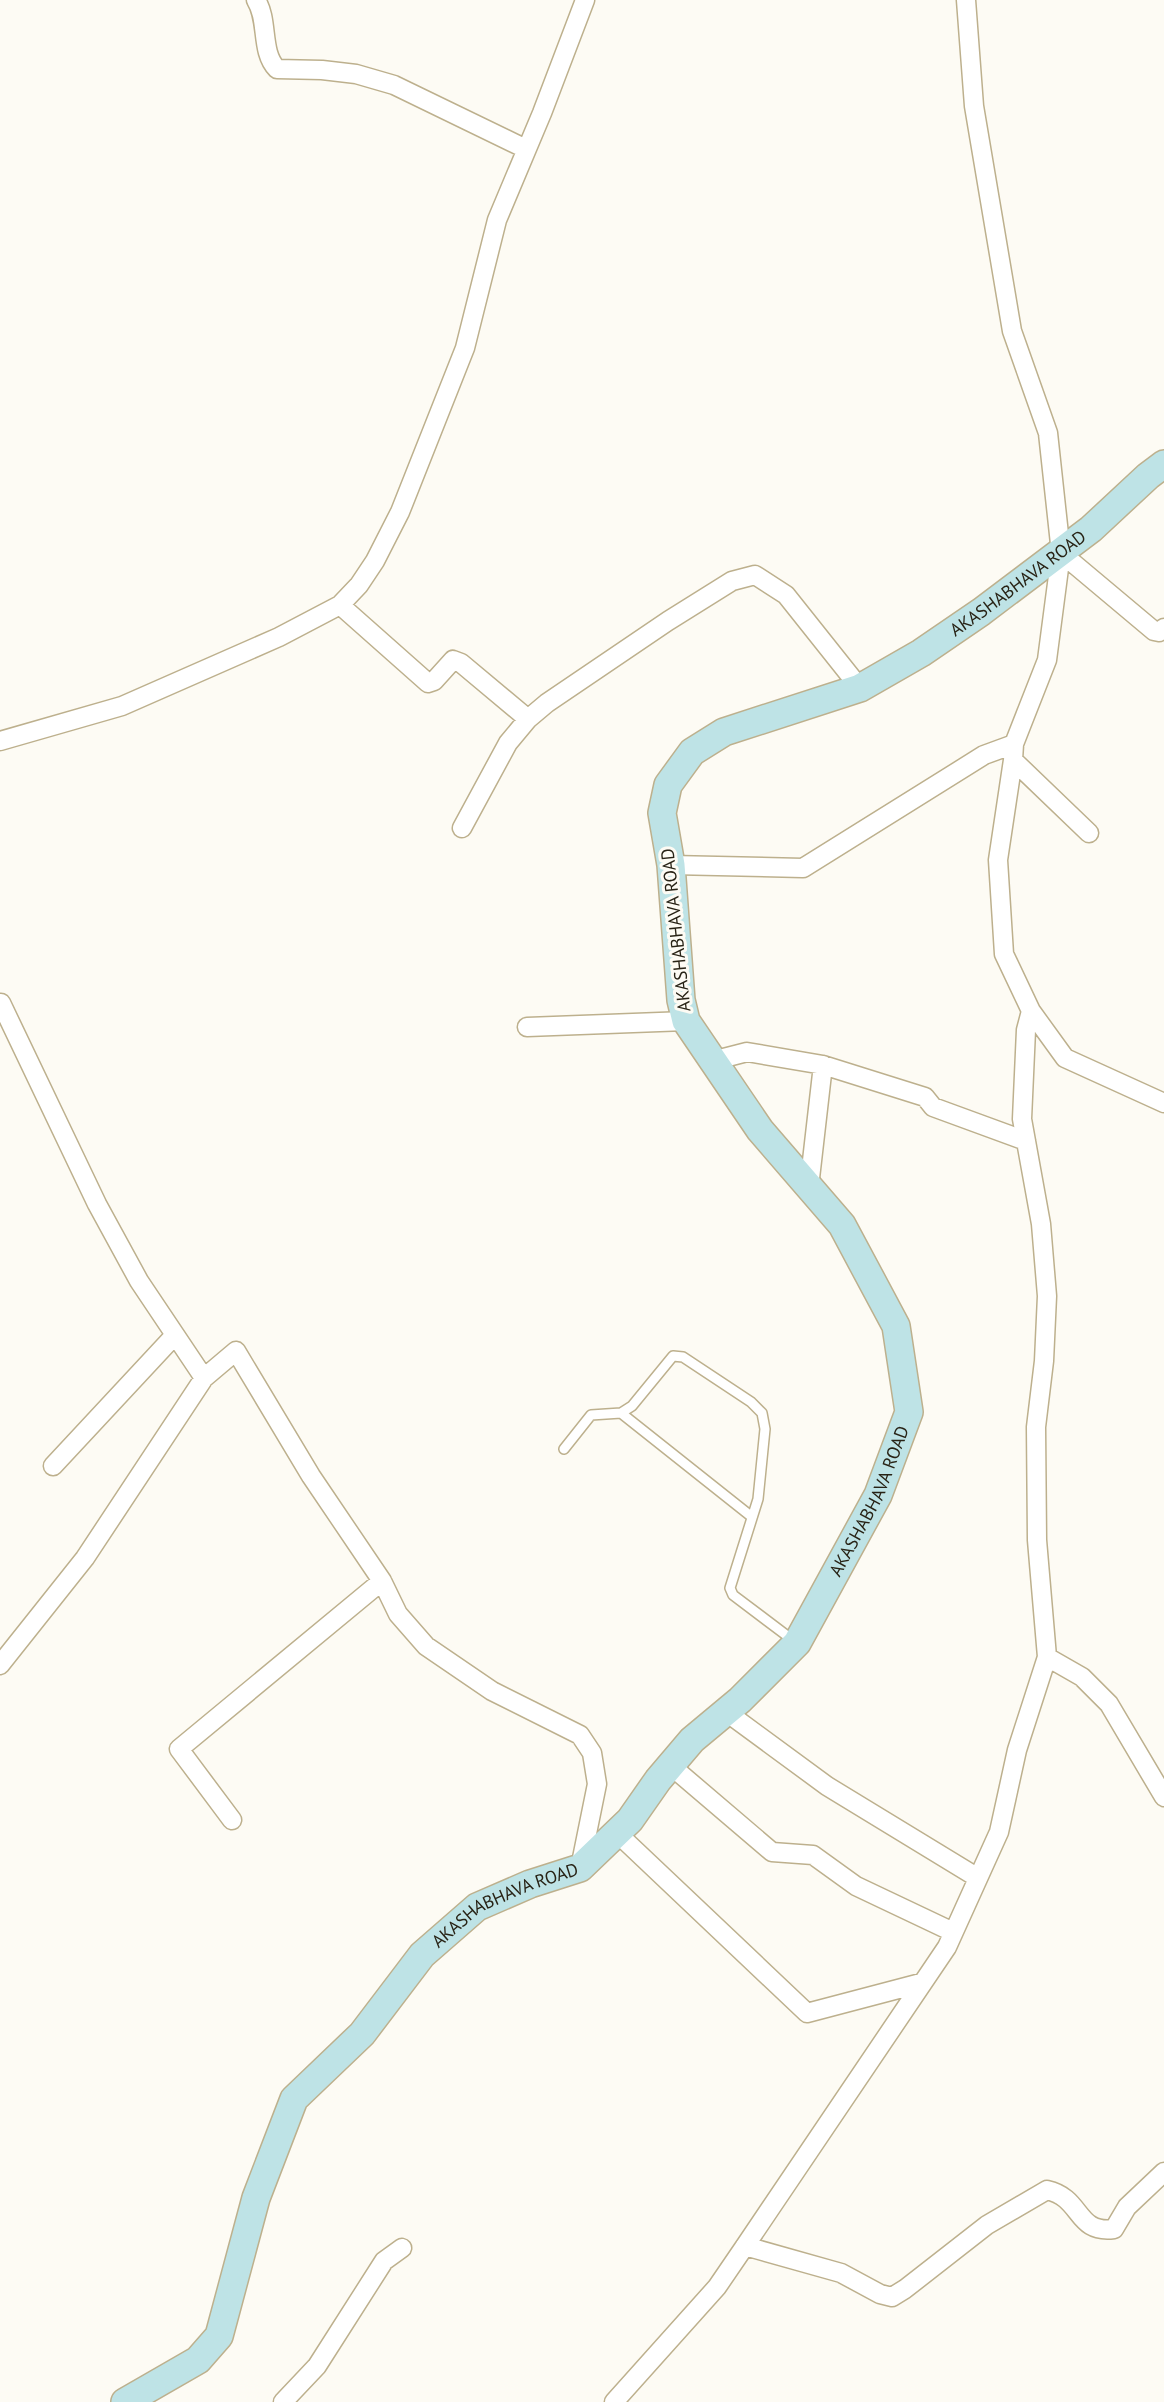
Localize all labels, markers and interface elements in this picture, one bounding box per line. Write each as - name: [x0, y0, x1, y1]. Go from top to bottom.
- street label: AKASHABHAVA ROAD: [945, 525, 1091, 641]
- street label: AKASHABHAVA ROAD: [655, 847, 696, 1013]
- street label: AKASHABHAVA ROAD: [824, 1422, 914, 1580]
- street label: AKASHABHAVA ROAD: [427, 1857, 581, 1952]

